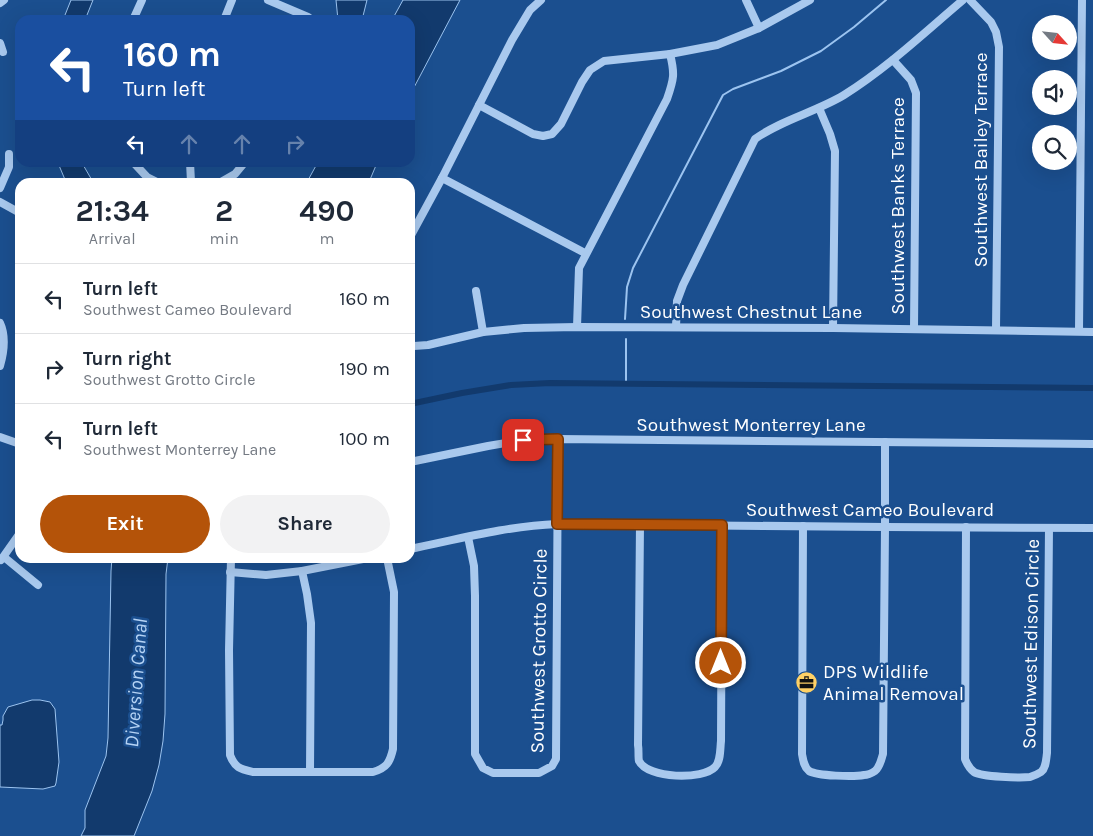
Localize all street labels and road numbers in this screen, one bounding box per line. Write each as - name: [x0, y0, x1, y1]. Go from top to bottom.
- street label: Southwest Bailey Terrace: [970, 52, 992, 268]
- street label: Southwest Banks Terrace: [887, 97, 909, 315]
- street label: Southwest Chestnut Lane: [640, 301, 862, 323]
- street label: Southwest Monterrey Lane: [636, 414, 866, 436]
- street label: Southwest Cameo Boulevard: [746, 499, 994, 521]
- street label: Southwest Edison Circle: [1018, 539, 1044, 749]
- street label: Southwest Grotto Circle: [526, 548, 552, 754]

